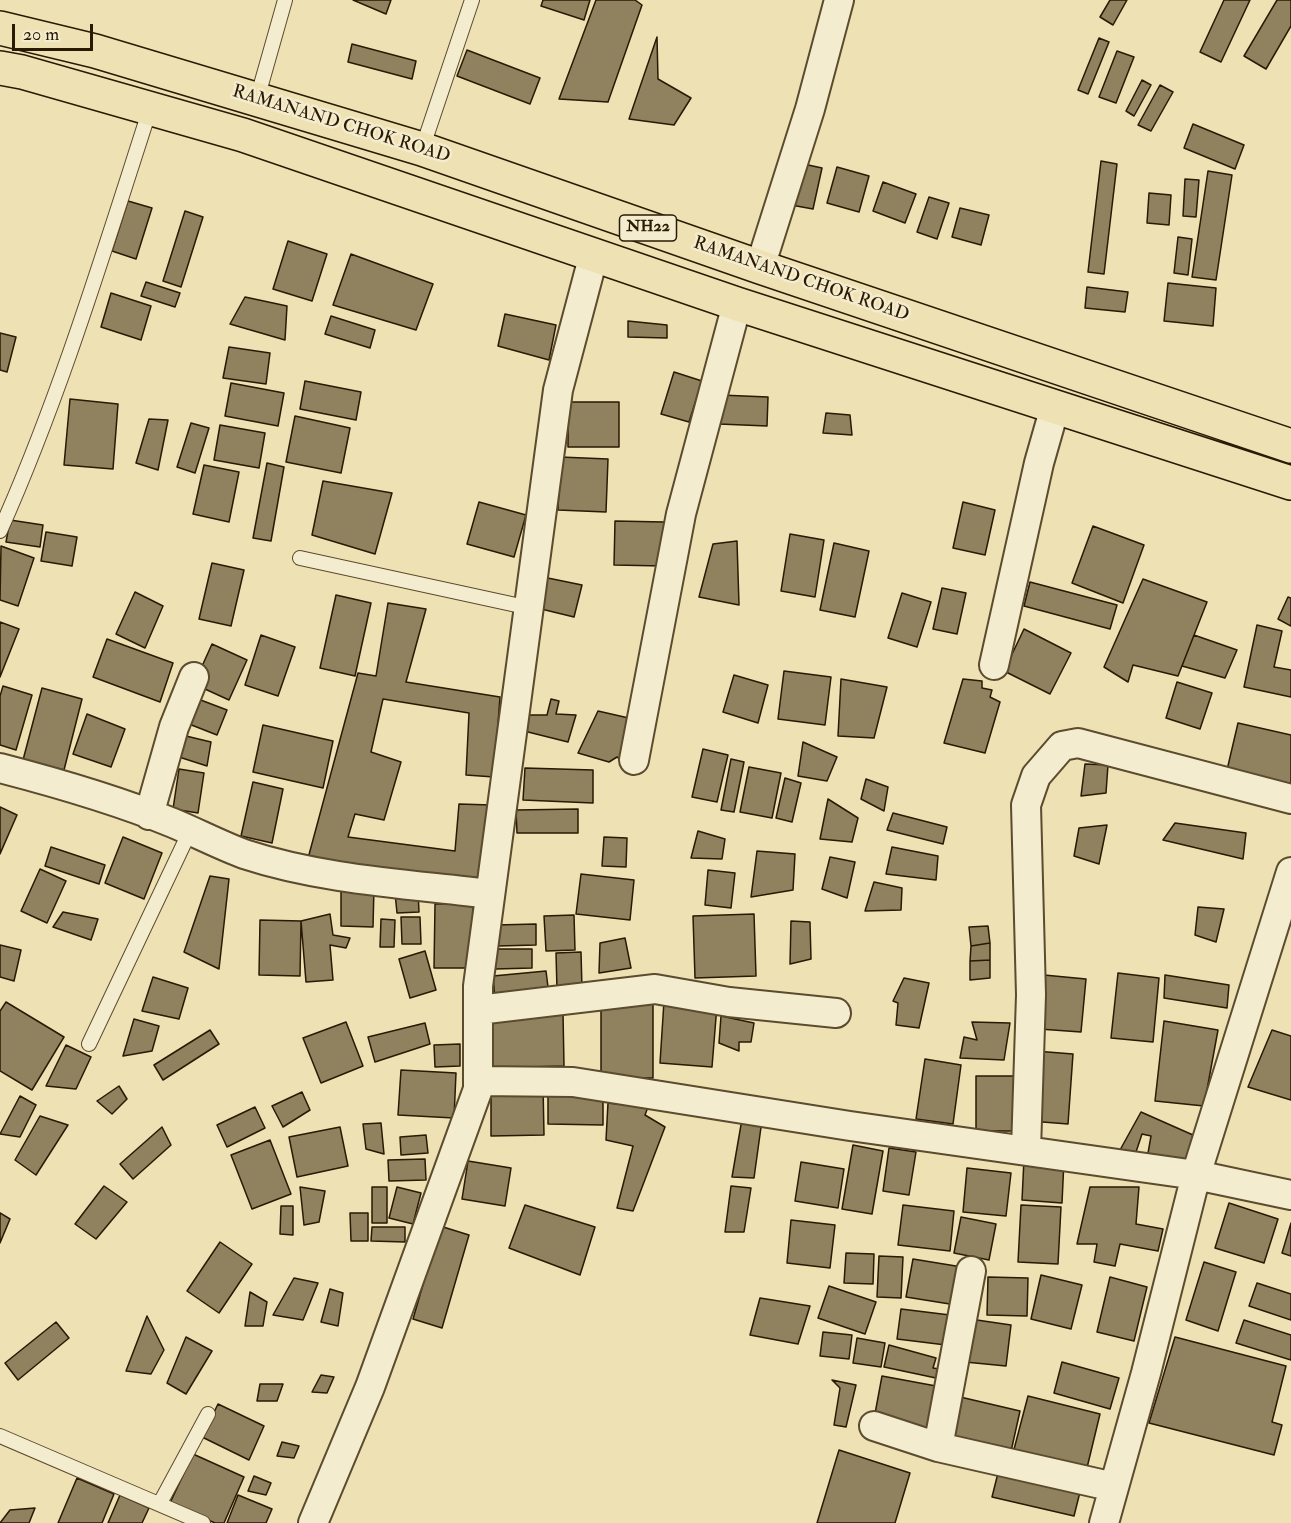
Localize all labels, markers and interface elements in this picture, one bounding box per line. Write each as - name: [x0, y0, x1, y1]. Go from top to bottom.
- scale bar: [15, 12, 96, 50]
- text: 20 m: [23, 23, 59, 46]
- street label: RAMANAND CHOK ROAD: [229, 82, 453, 168]
- road number: NH22: [620, 215, 676, 241]
- street label: RAMANAND CHOK ROAD: [690, 233, 912, 327]

